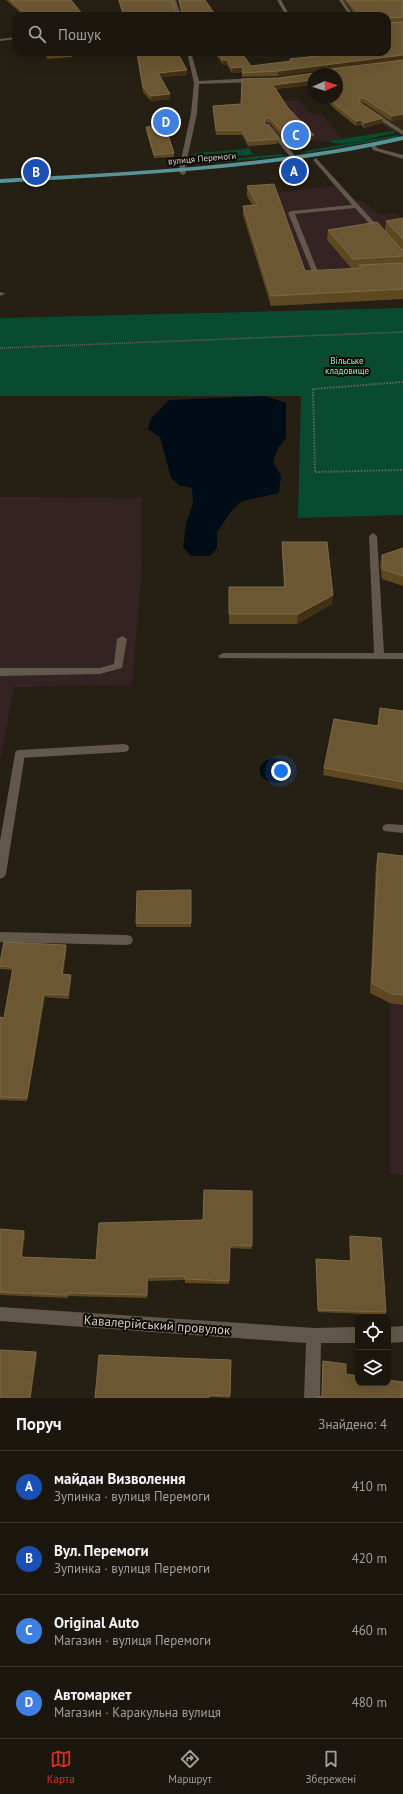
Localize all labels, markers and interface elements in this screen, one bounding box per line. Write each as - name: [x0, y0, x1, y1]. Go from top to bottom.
- search box: [12, 12, 391, 56]
- icon: search: [26, 23, 48, 45]
- text: Пошук: [58, 25, 101, 44]
- north arrow: [307, 68, 343, 104]
- pin: D: [153, 107, 179, 137]
- pin: C: [283, 120, 309, 150]
- street label: вулиця Перемоги: [167, 150, 237, 166]
- pin: A: [281, 156, 307, 186]
- pin: B: [23, 157, 49, 187]
- park label: Вільське кладовище: [325, 355, 369, 376]
- your location: [271, 761, 291, 781]
- street label: Кавалерійський провулок: [83, 1311, 232, 1339]
- map controls: [355, 1314, 391, 1386]
- button: locate: [355, 1314, 391, 1350]
- button: layers: [355, 1350, 391, 1386]
- text: Поруч: [16, 1413, 62, 1435]
- text: Знайдено: 4: [318, 1416, 387, 1433]
- text: майдан Визволення: [54, 1469, 186, 1488]
- text: A: [25, 1478, 33, 1495]
- text: 410 m: [352, 1478, 387, 1495]
- text: Зупинка · вулиця Перемоги: [54, 1488, 210, 1505]
- text: Вул. Перемоги: [54, 1541, 149, 1560]
- text: B: [25, 1550, 33, 1567]
- text: 420 m: [352, 1550, 387, 1567]
- text: Зупинка · вулиця Перемоги: [54, 1560, 210, 1577]
- text: Original Auto: [54, 1613, 139, 1632]
- text: C: [25, 1622, 33, 1639]
- text: 460 m: [352, 1622, 387, 1639]
- text: Магазин · вулиця Перемоги: [54, 1632, 211, 1649]
- text: Автомаркет: [54, 1685, 131, 1704]
- text: D: [25, 1694, 33, 1711]
- text: 480 m: [352, 1694, 387, 1711]
- text: Магазин · Каракульна вулиця: [54, 1704, 221, 1721]
- tab: Карта: [47, 1748, 75, 1786]
- tab: Маршрут: [168, 1748, 212, 1786]
- tab: Збережені: [306, 1748, 356, 1786]

